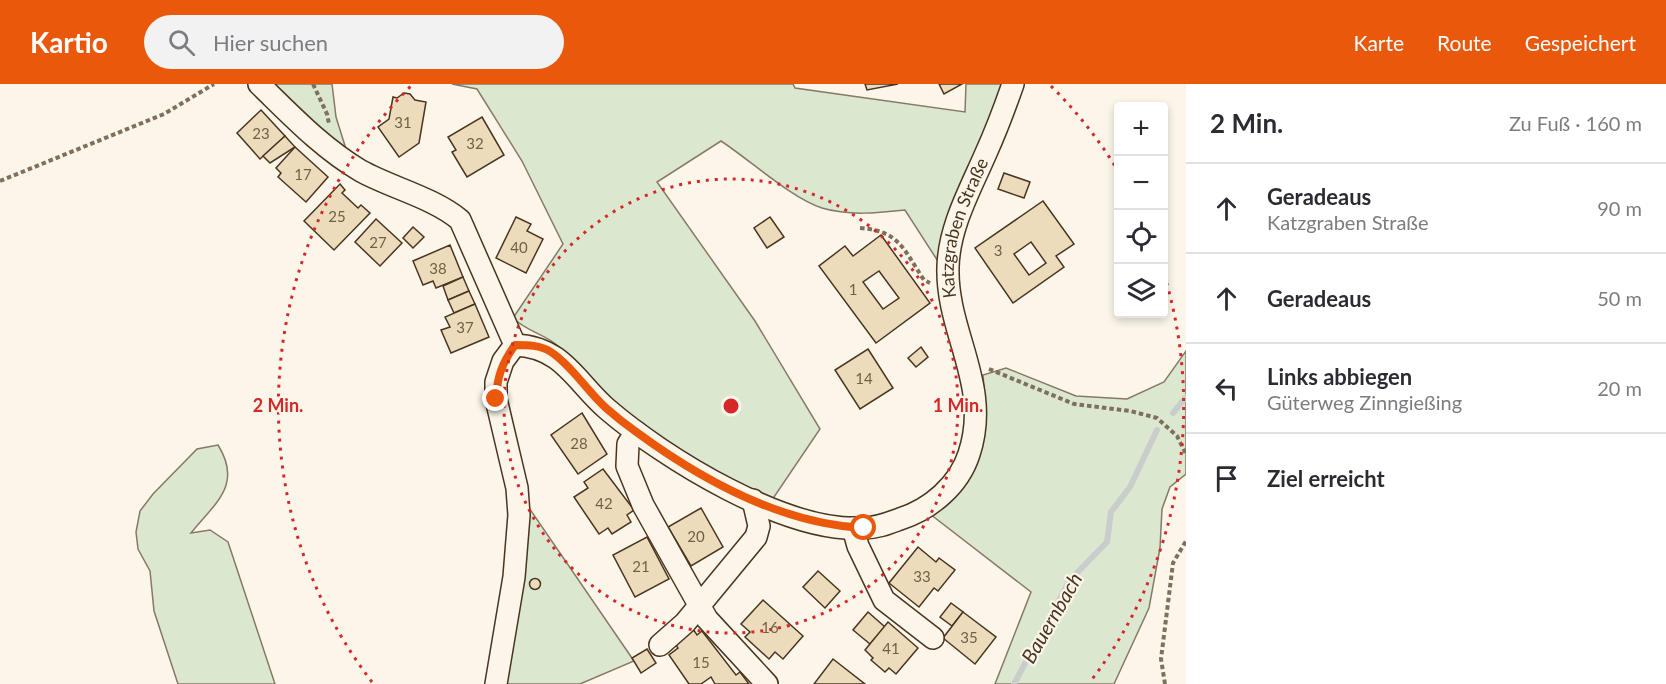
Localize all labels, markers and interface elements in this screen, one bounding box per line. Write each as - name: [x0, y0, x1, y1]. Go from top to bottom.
- search box: [144, 15, 564, 69]
- text: Kartio: [30, 25, 108, 59]
- icon: search: [165, 26, 198, 59]
- text: Hier suchen: [213, 29, 328, 56]
- text: Karte: [1354, 30, 1404, 55]
- text: Route: [1437, 30, 1492, 55]
- text: Gespeichert: [1525, 30, 1636, 55]
- map controls: [1114, 102, 1168, 318]
- button: +: [1114, 102, 1168, 156]
- text: 2 Min.: [1210, 107, 1283, 139]
- text: Zu Fuß · 160 m: [1509, 111, 1642, 135]
- house number: 31: [394, 113, 412, 131]
- house number: 23: [252, 124, 270, 142]
- house number: 32: [466, 134, 484, 152]
- street label: Katzgraben Straße: [936, 154, 992, 300]
- button: −: [1114, 156, 1168, 210]
- house number: 17: [294, 165, 312, 183]
- text: Geradeaus: [1267, 183, 1371, 210]
- icon: ahead: [1210, 192, 1243, 225]
- text: 90 m: [1597, 196, 1642, 220]
- house number: 25: [328, 207, 346, 225]
- button: locate: [1114, 210, 1168, 264]
- text: Katzgraben Straße: [1267, 210, 1429, 234]
- house number: 27: [369, 233, 387, 251]
- house number: 40: [510, 238, 528, 256]
- house number: 3: [994, 241, 1002, 259]
- house number: 38: [429, 259, 447, 277]
- button: layers: [1114, 264, 1168, 318]
- house number: 1: [849, 280, 857, 298]
- icon: ahead: [1210, 282, 1243, 315]
- text: Geradeaus: [1267, 285, 1371, 312]
- text: 50 m: [1597, 286, 1642, 310]
- house number: 37: [456, 318, 474, 336]
- text: Links abbiegen: [1267, 363, 1412, 390]
- house number: 14: [855, 369, 873, 387]
- icon: left: [1210, 372, 1243, 405]
- text: 20 m: [1597, 376, 1642, 400]
- route end: [482, 385, 508, 411]
- text: Güterweg Zinngießing: [1267, 390, 1462, 414]
- text: 2 Min.: [253, 394, 303, 416]
- text: 1 Min.: [933, 394, 983, 416]
- centre of rings: [721, 396, 741, 416]
- house number: 28: [570, 434, 588, 452]
- icon: arrive: [1210, 462, 1243, 495]
- text: Ziel erreicht: [1267, 465, 1385, 492]
- house number: 42: [595, 494, 613, 512]
- route start: [850, 514, 876, 540]
- house number: 20: [687, 527, 705, 545]
- house number: 21: [632, 557, 650, 575]
- house number: 33: [913, 567, 931, 585]
- water label: Bauernbach: [1016, 568, 1087, 667]
- house number: 16: [761, 618, 779, 636]
- house number: 35: [960, 628, 978, 646]
- house number: 41: [882, 639, 900, 657]
- house number: 15: [692, 653, 710, 671]

